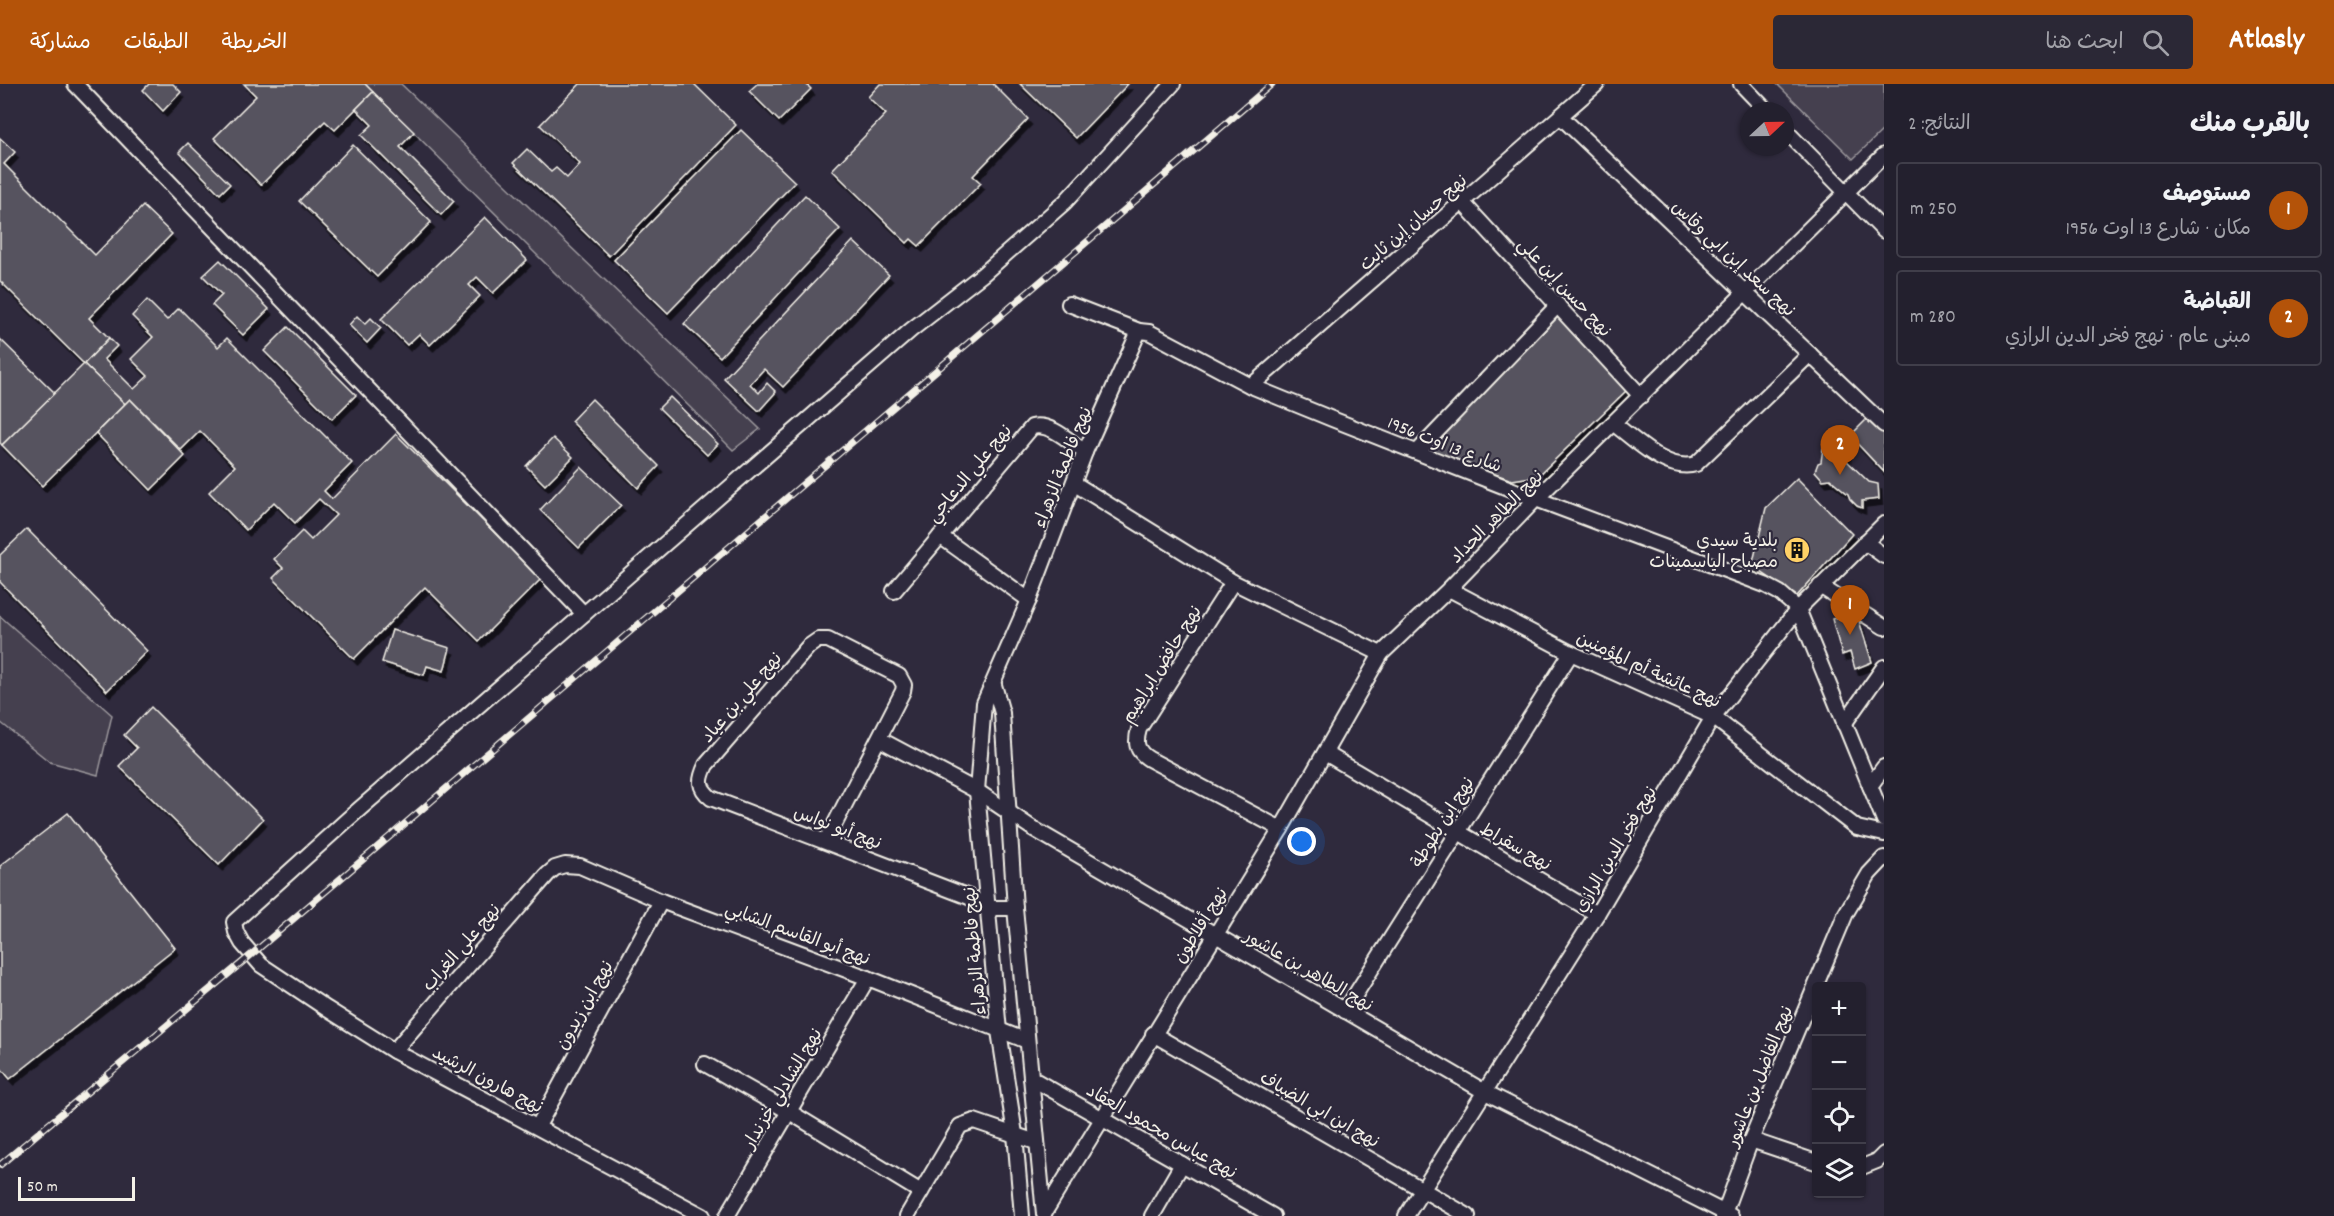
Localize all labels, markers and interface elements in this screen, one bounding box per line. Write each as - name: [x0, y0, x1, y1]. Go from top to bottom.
- search box: [1773, 15, 2193, 69]
- text: Atlasly: [2229, 22, 2304, 62]
- icon: search: [2139, 26, 2172, 59]
- text: ابحث هنا: [2045, 28, 2124, 59]
- text: مشاركة: [30, 29, 91, 59]
- text: الطبقات: [124, 29, 189, 59]
- text: الخريطة: [222, 29, 287, 59]
- north arrow: [1740, 102, 1794, 156]
- text: بالقرب منك: [2190, 107, 2310, 144]
- text: النتائج: 2: [1908, 111, 1971, 139]
- street label: نهج حسان إبن ثابت: [1355, 170, 1474, 278]
- text: مستوصف: [2163, 180, 2251, 211]
- street label: نهج سعد إبن ابي وقاس: [1664, 196, 1800, 325]
- text: 250 m: [1910, 196, 1957, 224]
- text: 1: [2286, 196, 2291, 224]
- text: مكان · شارع 13 اوت 1956: [2066, 216, 2251, 244]
- street label: نهج حسن إبن علي: [1510, 233, 1616, 345]
- text: القباضة: [2183, 288, 2251, 319]
- text: 280 m: [1910, 304, 1956, 332]
- text: 2: [2284, 304, 2293, 332]
- text: مبنى عام · نهج فخر الدين الرازي: [2005, 324, 2251, 352]
- street label: نهج فاطمة الزهراء: [1029, 404, 1100, 532]
- street label: شارع 13 اوت 1956: [1383, 412, 1505, 481]
- street label: نهج علي الدعاجي: [922, 420, 1020, 530]
- pin: 2: [1820, 426, 1860, 475]
- street label: نهج الطاهر الحداد: [1445, 465, 1550, 570]
- place label: بلدية سيدي مصباح الياسمينات: [1649, 530, 1778, 576]
- building icon: بلدية سيدي مصباح الياسمينات: [1782, 535, 1812, 565]
- pin: 1: [1830, 586, 1870, 635]
- street label: نهج حافض ابراهيم: [1117, 602, 1209, 729]
- street label: نهج عائشة أم المؤمنين: [1572, 627, 1724, 716]
- street label: نهج علي بن عياد: [696, 648, 790, 750]
- street label: نهج إبن بطوطة: [1406, 773, 1482, 873]
- street label: نهج فخر الدين الرازي: [1570, 782, 1665, 918]
- street label: نهج أبو نواس: [790, 801, 885, 858]
- street label: نهج سقراط: [1474, 818, 1555, 879]
- your location: [1287, 827, 1316, 856]
- street label: نهج أفلاطون: [1169, 884, 1235, 969]
- street label: نهج فاطمة الزهراء: [958, 886, 995, 1016]
- street label: نهج أبو القاسم الشابي: [721, 897, 873, 974]
- street label: نهج علي الغراب: [418, 899, 509, 999]
- street label: نهج الطاهر بن عاشور: [1237, 924, 1377, 1019]
- street label: نهج ابن زيدون: [551, 957, 621, 1055]
- map controls: [1812, 982, 1866, 1198]
- button: +: [1812, 982, 1866, 1036]
- street label: نهج الفاضل بن عاشور: [1721, 1003, 1801, 1153]
- street label: نهج الشادلي خزندار: [737, 1024, 831, 1157]
- button: −: [1812, 1036, 1866, 1090]
- street label: نهج هارون الرشيد: [427, 1041, 547, 1121]
- street label: نهج ابن ابي الضياف: [1254, 1067, 1383, 1156]
- street label: نهج عباس محمود العقاد: [1081, 1080, 1241, 1187]
- button: locate: [1812, 1090, 1866, 1144]
- button: layers: [1812, 1144, 1866, 1198]
- scale bar: [18, 1174, 135, 1202]
- text: 50 m: [27, 1176, 58, 1199]

